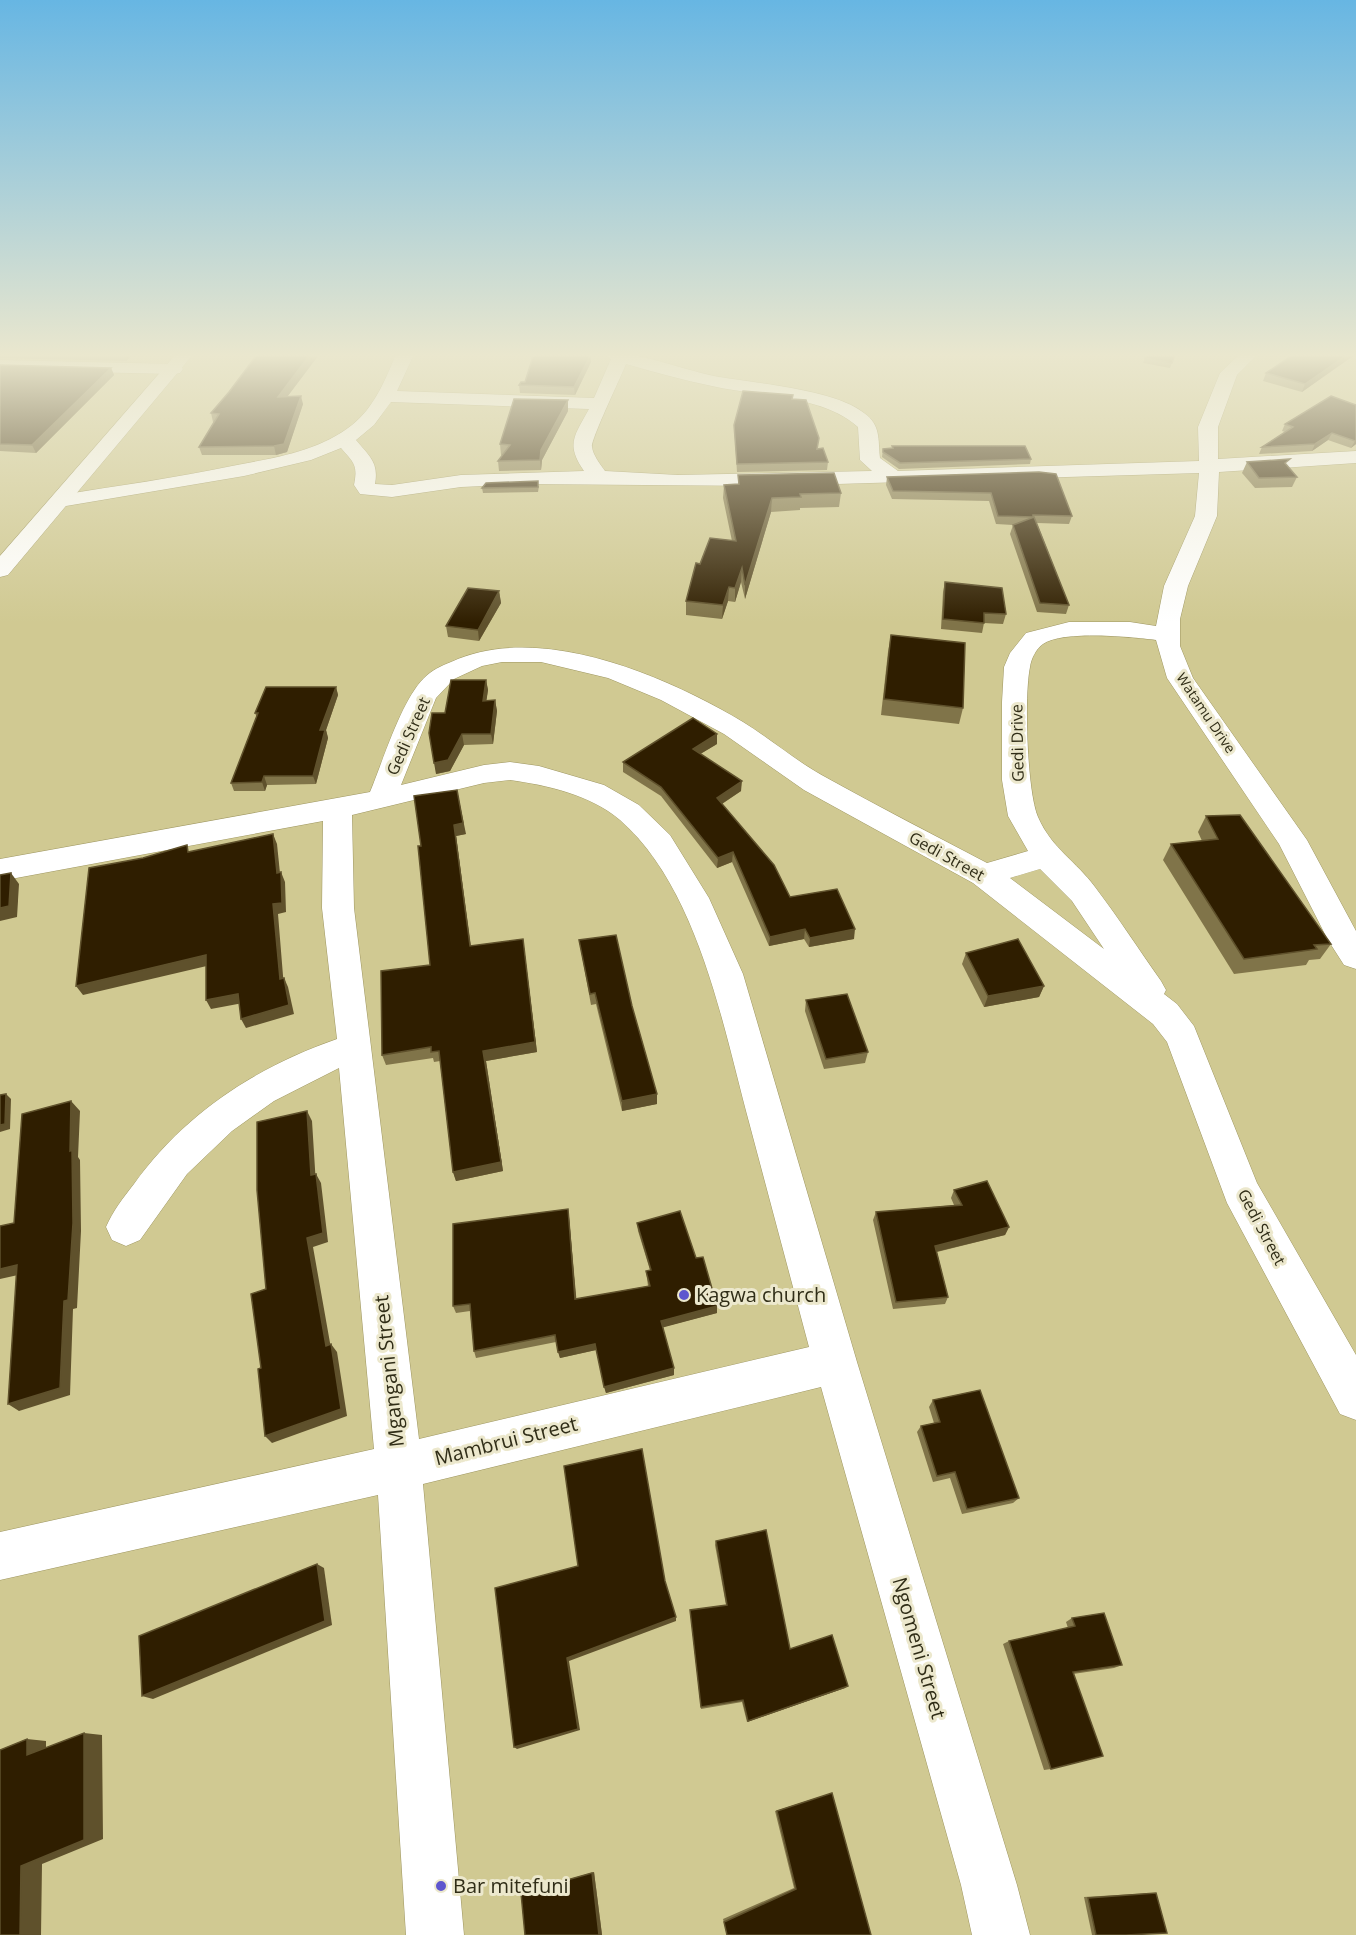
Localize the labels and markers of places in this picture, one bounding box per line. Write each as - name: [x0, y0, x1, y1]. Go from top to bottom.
- place label: Kagwa church: [696, 1281, 826, 1308]
- marker: Kagwa church: [677, 1288, 691, 1302]
- place label: Bar mitefuni: [453, 1872, 569, 1899]
- marker: Bar mitefuni: [434, 1879, 448, 1893]

